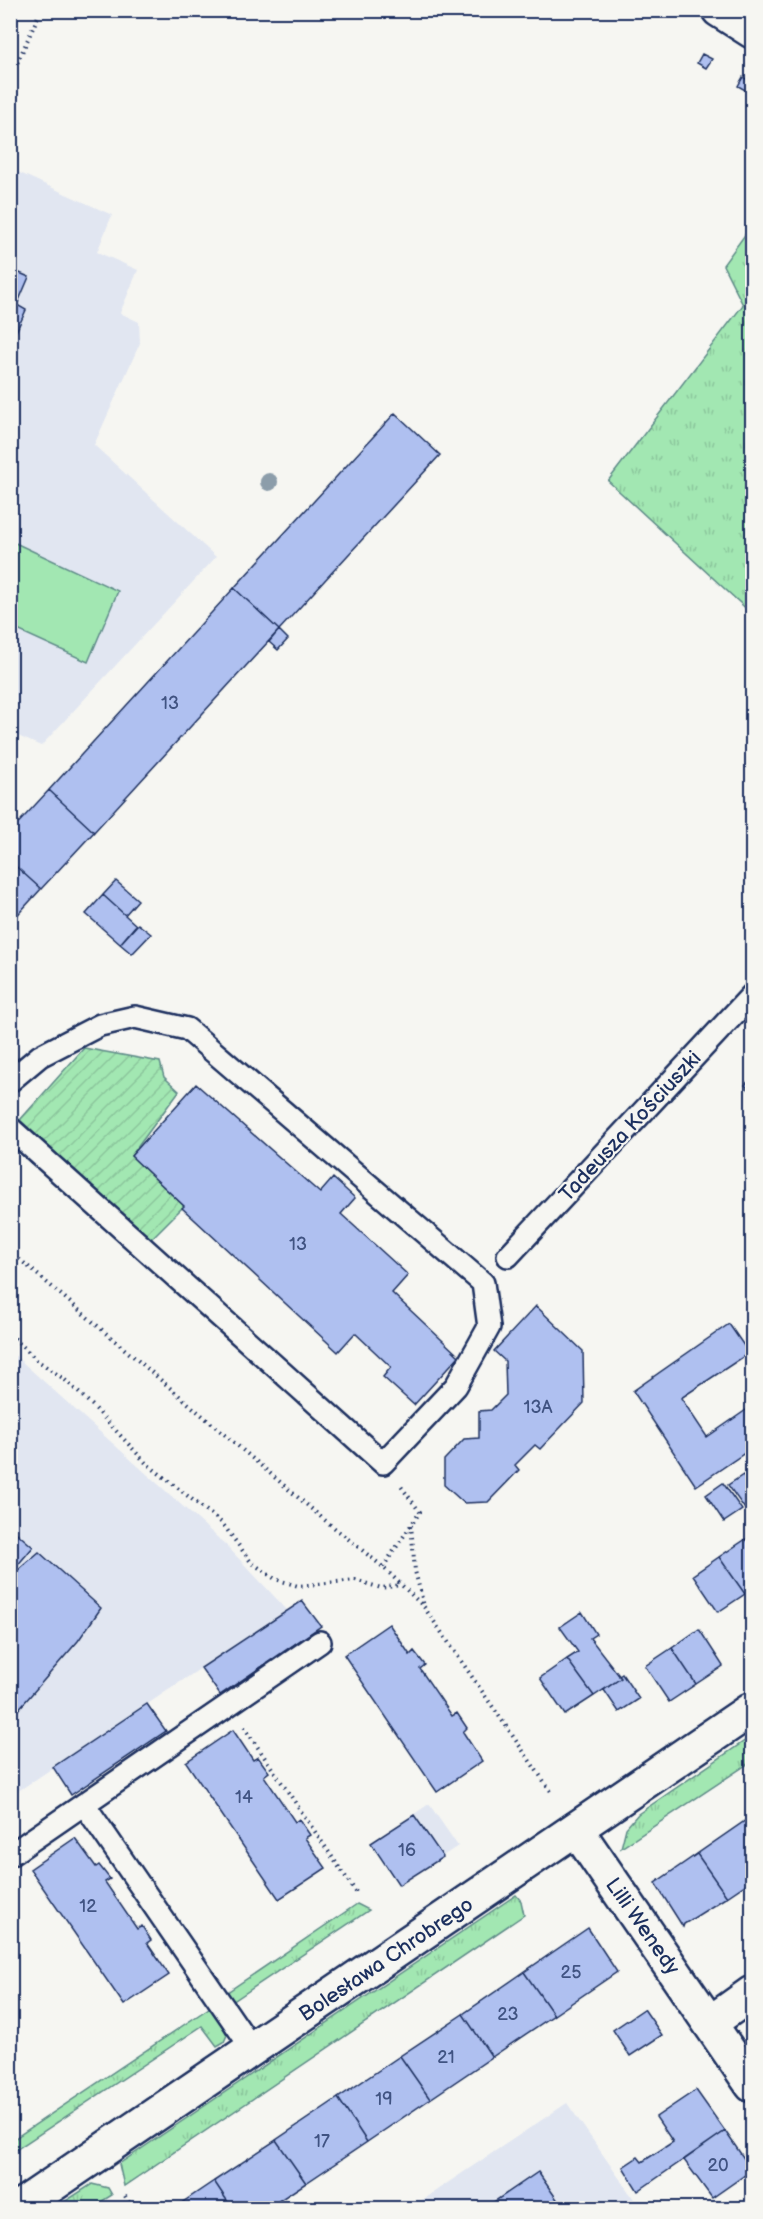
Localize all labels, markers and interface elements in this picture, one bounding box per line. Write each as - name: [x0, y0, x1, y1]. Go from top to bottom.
- house number: 13: [161, 693, 179, 714]
- street label: Tadeusza Kościuszki: [554, 1046, 707, 1207]
- house number: 13: [289, 1234, 307, 1255]
- house number: 13A: [523, 1397, 553, 1418]
- house number: 14: [235, 1787, 253, 1808]
- house number: 16: [398, 1840, 416, 1861]
- street label: Lilli Wenedy: [600, 1873, 685, 1980]
- street label: Bolesława Chrobrego: [294, 1892, 478, 2027]
- house number: 12: [79, 1896, 97, 1917]
- house number: 25: [561, 1962, 581, 1983]
- house number: 23: [497, 2004, 519, 2025]
- house number: 21: [437, 2047, 455, 2068]
- house number: 19: [375, 2089, 393, 2110]
- house number: 17: [314, 2131, 330, 2152]
- house number: 20: [707, 2155, 729, 2176]

